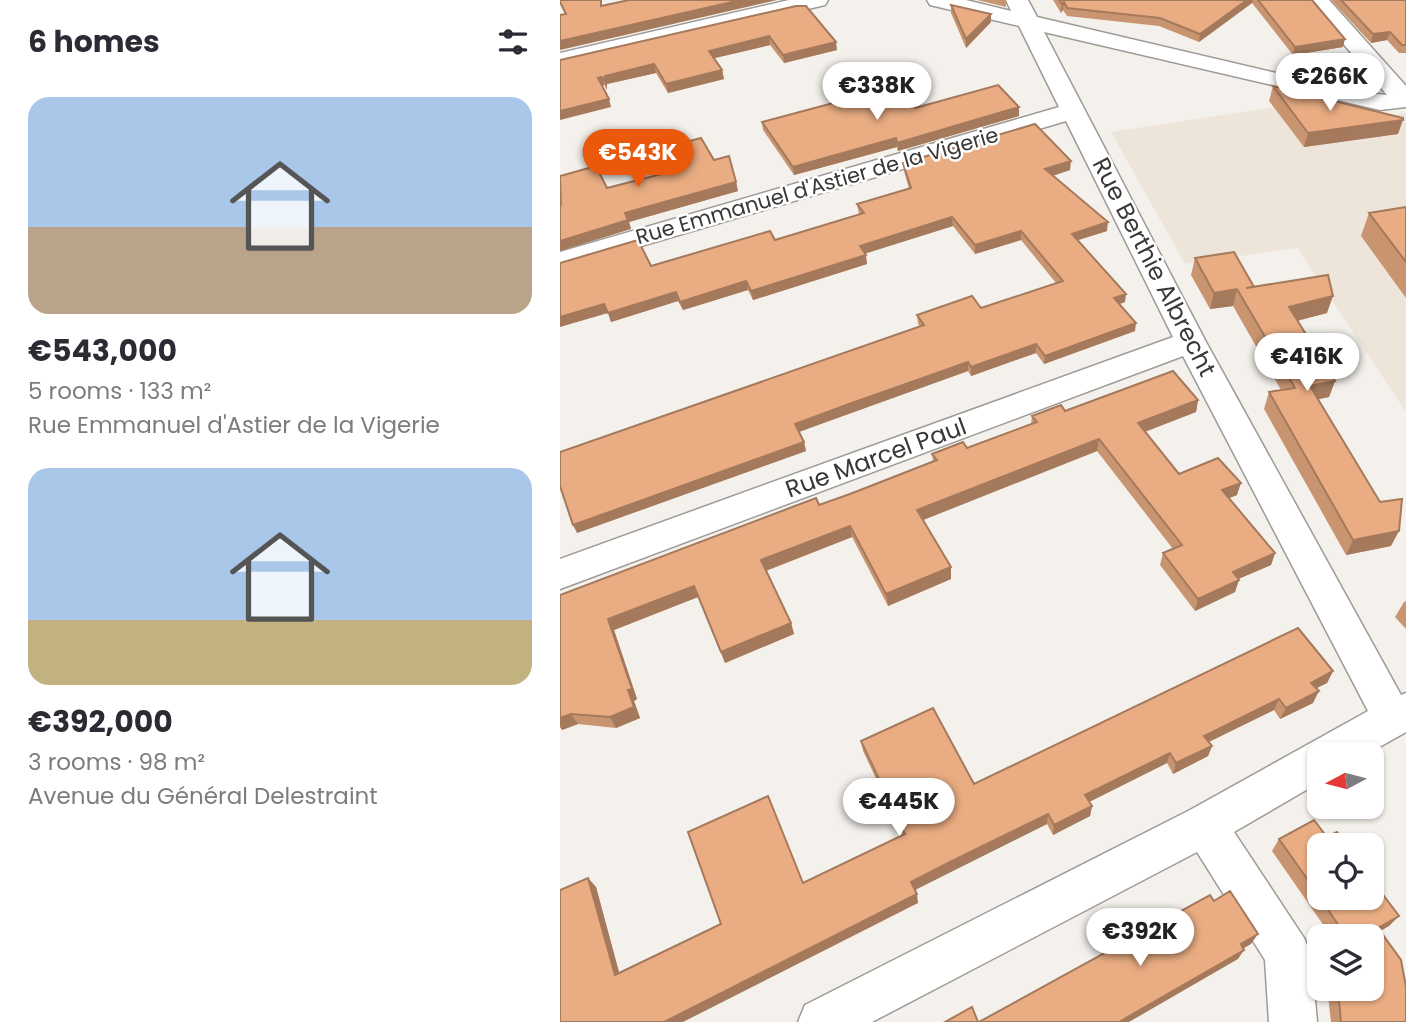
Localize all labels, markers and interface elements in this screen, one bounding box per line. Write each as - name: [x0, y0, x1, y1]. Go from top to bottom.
- text: 6 homes: [28, 20, 160, 63]
- icon: filters: [494, 23, 532, 61]
- pin: €266K: [1281, 54, 1379, 113]
- text: €266K: [1292, 60, 1368, 92]
- pin: €338K: [828, 62, 926, 122]
- text: €338K: [838, 69, 916, 101]
- street label: Rue Emmanuel d'Astier de la Vigerie: [632, 120, 1002, 251]
- pin: €543K: [589, 130, 687, 189]
- text: €543K: [599, 136, 677, 168]
- icon: home: [217, 143, 343, 269]
- street label: Rue Berthie Albrecht: [1085, 152, 1224, 382]
- text: €543,000: [28, 329, 177, 372]
- pin: €416K: [1258, 334, 1356, 393]
- text: €416K: [1270, 340, 1344, 372]
- text: 5 rooms · 133 m²: [28, 375, 211, 407]
- text: Rue Emmanuel d'Astier de la Vigerie: [28, 409, 440, 441]
- street label: Rue Marcel Paul: [781, 409, 971, 506]
- icon: home: [217, 514, 343, 640]
- text: €392,000: [28, 700, 173, 743]
- north arrow: [1307, 742, 1384, 819]
- map controls: [1307, 742, 1384, 1001]
- text: 3 rooms · 98 m²: [28, 746, 205, 778]
- pin: €445K: [850, 778, 948, 838]
- text: Avenue du Général Delestraint: [28, 780, 378, 812]
- text: €445K: [859, 785, 939, 817]
- button: locate: [1307, 833, 1384, 910]
- pin: €392K: [1091, 908, 1189, 968]
- text: €392K: [1102, 915, 1178, 947]
- button: layers: [1307, 924, 1384, 1001]

